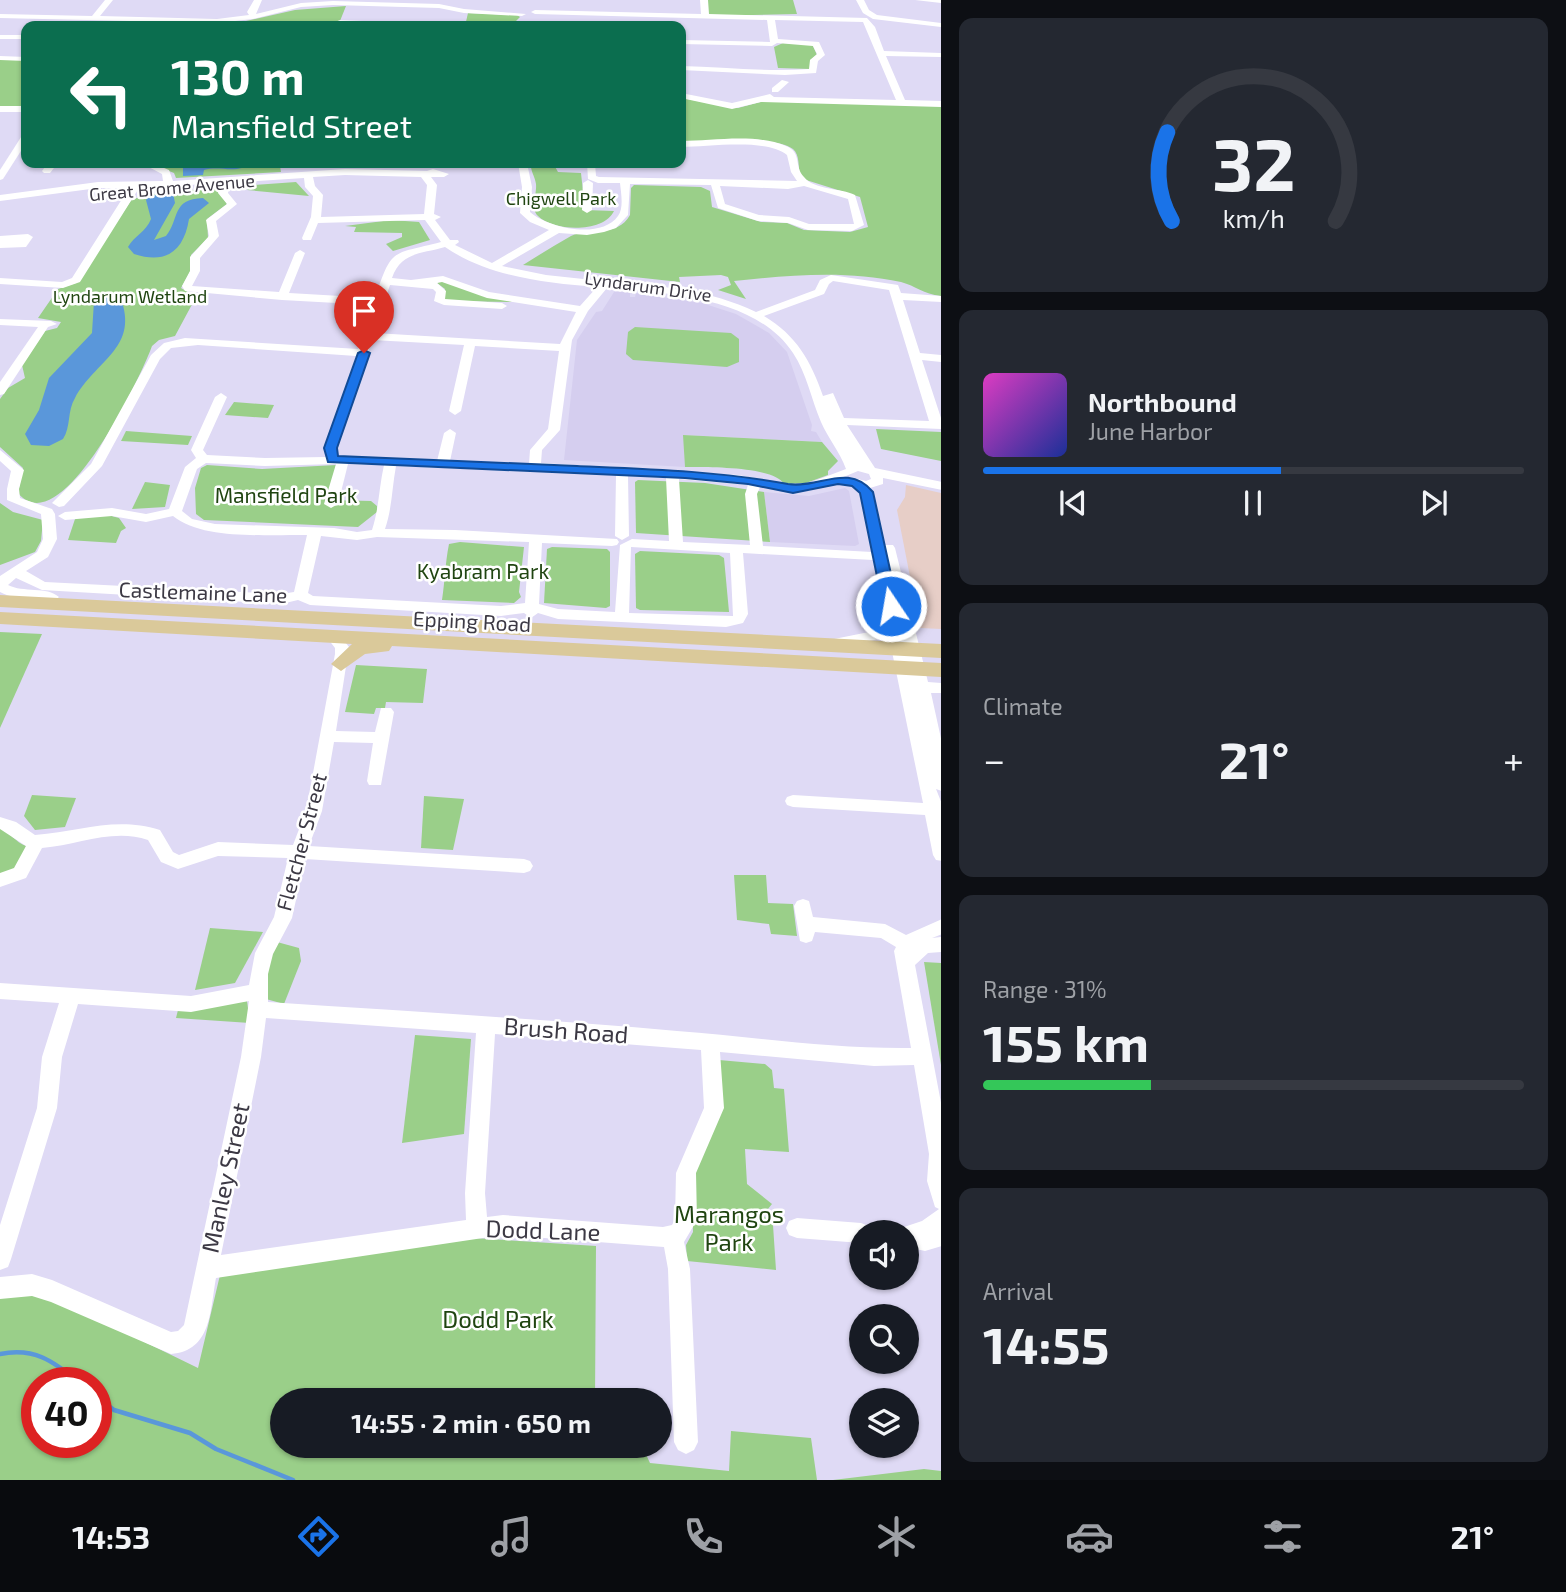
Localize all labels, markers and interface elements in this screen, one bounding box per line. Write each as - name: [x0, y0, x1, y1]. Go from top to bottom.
- text: 130 m: [171, 46, 305, 105]
- icon: left: [56, 49, 147, 140]
- text: Mansfield Street: [171, 106, 412, 144]
- text: 32: [1212, 119, 1295, 207]
- street label: Great Brome Avenue: [88, 169, 256, 205]
- park label: Chigwell Park: [506, 187, 616, 209]
- text: km/h: [1222, 203, 1285, 233]
- street label: Lyndarum Drive: [583, 266, 713, 306]
- pin: [334, 281, 394, 353]
- park label: Lyndarum Wetland: [53, 285, 207, 307]
- icon: arrive: [345, 292, 383, 330]
- text: Northbound: [1088, 386, 1237, 417]
- text: June Harbor: [1088, 417, 1212, 445]
- park label: Mansfield Park: [215, 482, 358, 507]
- icon: previous: [1054, 484, 1092, 522]
- icon: pause: [1234, 484, 1272, 522]
- icon: next: [1415, 484, 1453, 522]
- park label: Kyabram Park: [417, 558, 549, 583]
- position arrow: [854, 569, 928, 643]
- street label: Castlemaine Lane: [118, 576, 288, 607]
- street label: Epping Road: [412, 605, 532, 636]
- text: Climate: [983, 692, 1063, 720]
- text: 21°: [1219, 727, 1289, 789]
- text: −: [983, 736, 1005, 782]
- text: +: [1503, 736, 1524, 782]
- street label: Fletcher Street: [270, 770, 331, 913]
- text: Range · 31%: [983, 975, 1107, 1003]
- text: 155 km: [983, 1010, 1149, 1072]
- street label: Brush Road: [503, 1011, 629, 1048]
- street label: Manley Street: [195, 1100, 255, 1255]
- park label: Marangos Park: [674, 1199, 784, 1256]
- street label: Dodd Lane: [485, 1213, 601, 1246]
- map controls: [849, 1220, 919, 1458]
- button: sound: [849, 1220, 919, 1290]
- text: Arrival: [983, 1277, 1053, 1305]
- park label: Dodd Park: [442, 1304, 554, 1333]
- button: search: [849, 1304, 919, 1374]
- text: 14:55: [983, 1312, 1109, 1374]
- speed limit sign: 40: [21, 1367, 112, 1458]
- button: layers: [849, 1388, 919, 1458]
- text: 14:55 · 2 min · 650 m: [351, 1407, 591, 1438]
- icon: directions: [294, 1512, 343, 1561]
- icon: music: [487, 1512, 536, 1561]
- icon: phone: [679, 1512, 728, 1561]
- icon: climate: [872, 1512, 921, 1561]
- icon: car: [1065, 1512, 1114, 1561]
- icon: filters: [1258, 1512, 1307, 1561]
- text: 14:53: [72, 1517, 150, 1555]
- text: 21°: [1451, 1517, 1494, 1555]

